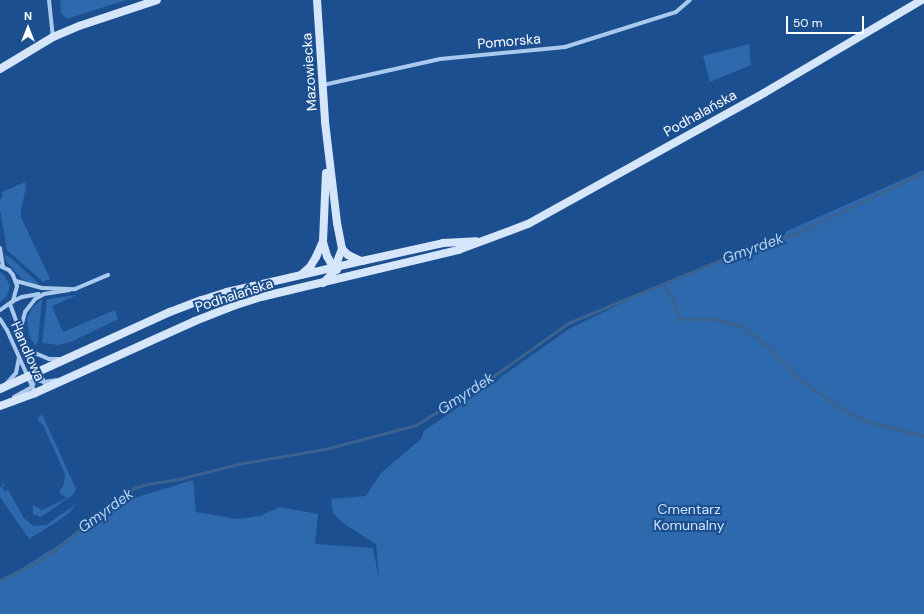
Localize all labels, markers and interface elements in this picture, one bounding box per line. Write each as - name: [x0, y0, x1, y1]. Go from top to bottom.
- north arrow: [8, 8, 48, 48]
- scale bar: [788, 8, 866, 34]
- text: N: [24, 9, 32, 23]
- text: 50 m: [793, 15, 822, 31]
- street label: Pomorska: [477, 30, 541, 52]
- street label: Mazowiecka: [298, 32, 320, 112]
- street label: Podhalańska: [661, 86, 739, 140]
- water label: Gmyrdek: [720, 230, 786, 268]
- street label: Podhalańska: [193, 275, 275, 315]
- street label: Handlowa: [7, 319, 49, 383]
- water label: Gmyrdek: [434, 369, 498, 419]
- water label: Gmyrdek: [75, 485, 137, 537]
- park label: Cmentarz Komunalny: [654, 501, 724, 534]

